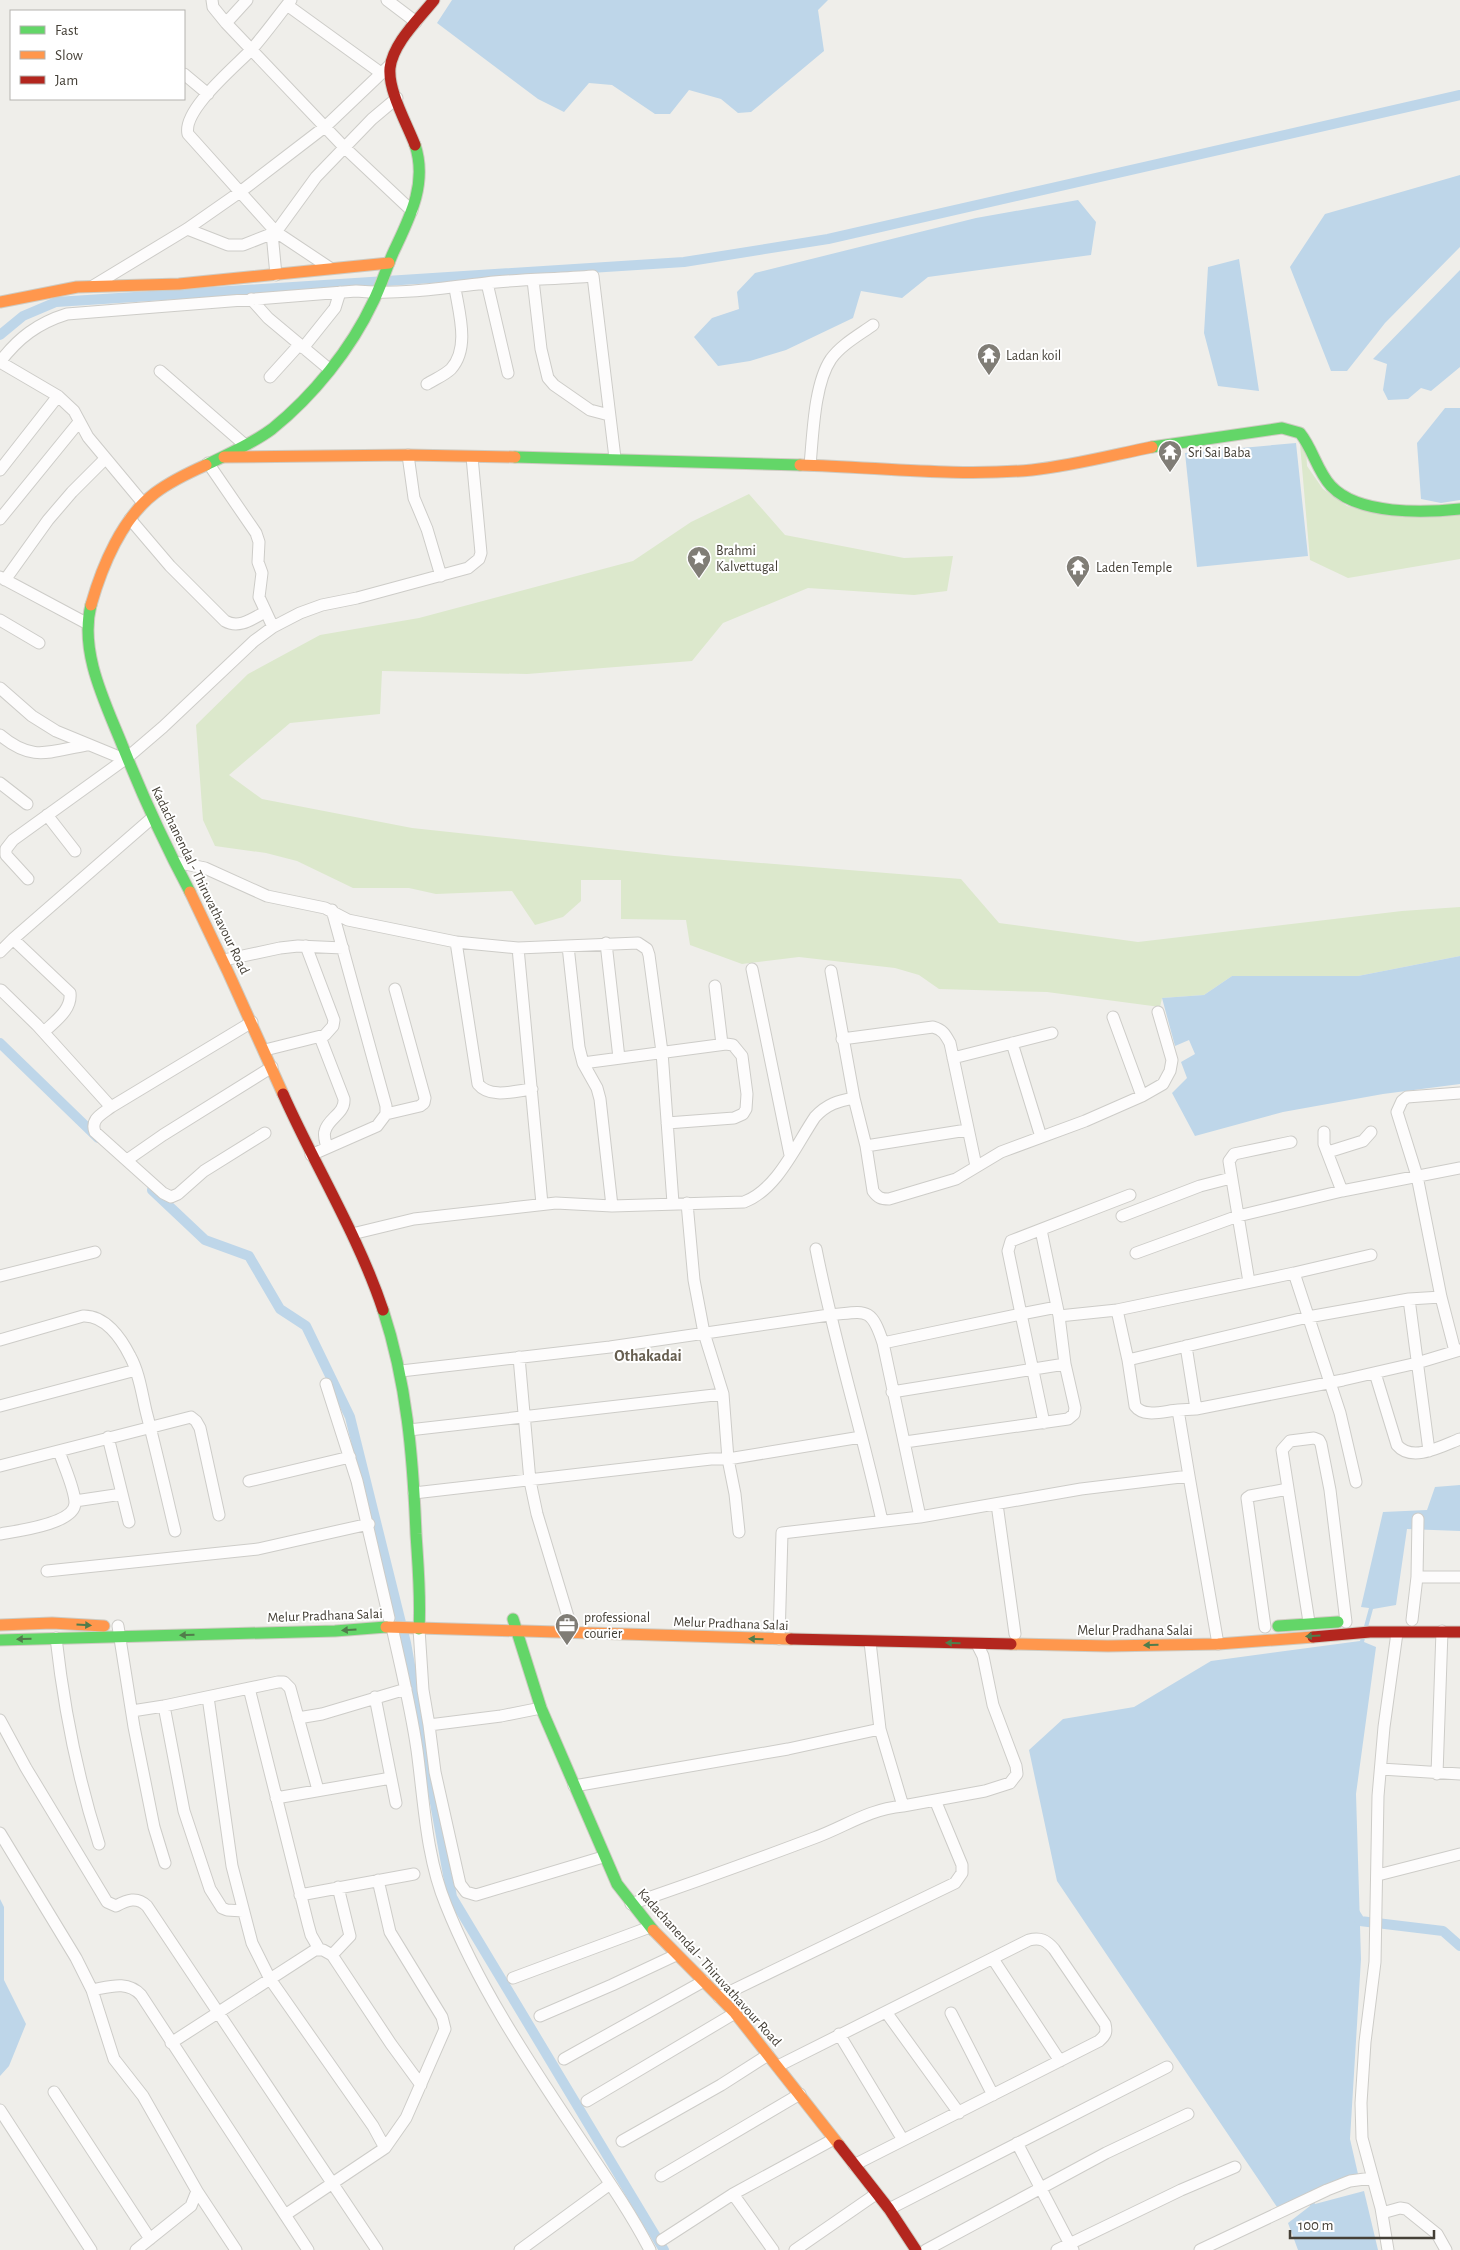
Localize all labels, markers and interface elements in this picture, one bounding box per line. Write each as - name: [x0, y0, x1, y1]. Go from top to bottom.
- legend: [10, 10, 185, 100]
- text: Fast: [55, 23, 79, 38]
- text: Slow: [55, 48, 83, 63]
- text: Jam: [55, 73, 78, 88]
- temple icon: Ladan koil: [976, 342, 1002, 376]
- place label: Ladan koil: [1006, 349, 1061, 363]
- temple icon: Sri Sai Baba: [1157, 439, 1183, 473]
- place label: Sri Sai Baba: [1188, 446, 1251, 460]
- place label: Brahmi Kalvettugal: [716, 544, 778, 574]
- place icon: Brahmi Kalvettugal: [686, 545, 712, 579]
- temple icon: Laden Temple: [1065, 554, 1091, 588]
- place label: Laden Temple: [1096, 561, 1172, 575]
- street label: Kadachanendal - Thiruvathavour Road: [148, 784, 252, 977]
- district label: Othakadai: [614, 1348, 682, 1364]
- street label: Melur Pradhana Salai: [267, 1607, 383, 1625]
- place label: professional courier: [584, 1611, 650, 1641]
- office icon: professional courier: [554, 1612, 580, 1646]
- street label: Melur Pradhana Salai: [673, 1615, 789, 1633]
- one-way arrow: [76, 1621, 92, 1629]
- street label: Melur Pradhana Salai: [1077, 1624, 1193, 1638]
- one-way arrow: [341, 1626, 357, 1634]
- one-way arrow: [179, 1631, 195, 1639]
- one-way arrow: [1305, 1632, 1321, 1640]
- one-way arrow: [16, 1635, 32, 1643]
- one-way arrow: [748, 1635, 764, 1643]
- one-way arrow: [945, 1639, 961, 1647]
- one-way arrow: [1142, 1641, 1158, 1649]
- street label: Kadachanendal - Thiruvathavour Road: [635, 1886, 784, 2049]
- scale bar: [1290, 2208, 1434, 2240]
- text: 100 m: [1298, 2218, 1333, 2233]

